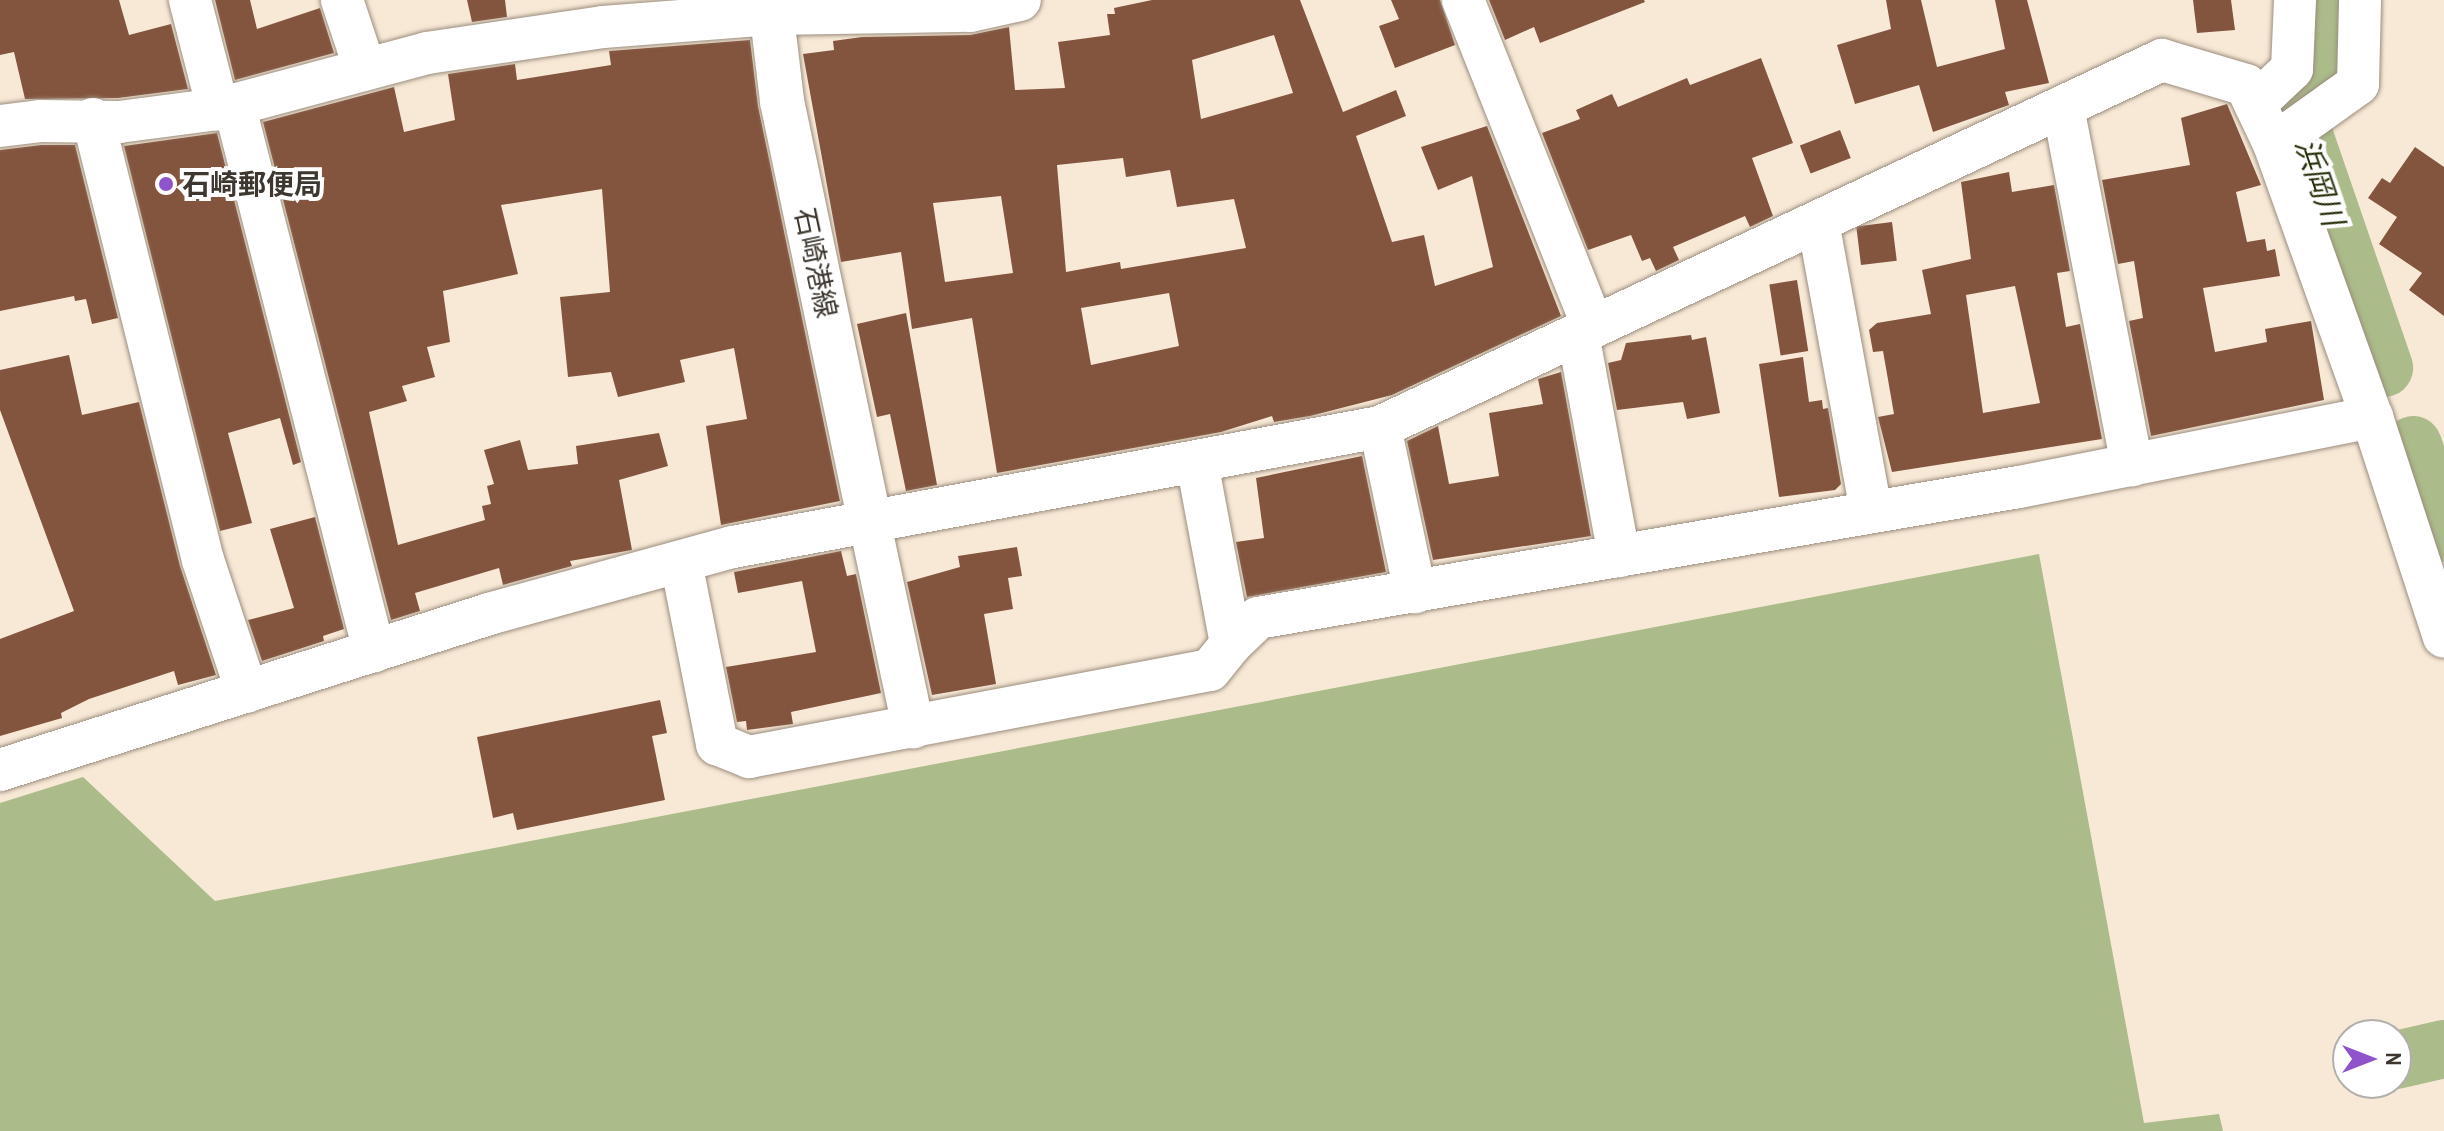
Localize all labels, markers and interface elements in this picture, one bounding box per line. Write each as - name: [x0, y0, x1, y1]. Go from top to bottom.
- water label: 浜岡川: [2288, 134, 2352, 230]
- place label: 石崎郵便局: [182, 167, 322, 201]
- marker: 石崎郵便局: [157, 175, 175, 193]
- street label: 石崎港線: [788, 205, 844, 321]
- north arrow: [2332, 1019, 2412, 1099]
- text: N: [2379, 1052, 2409, 1066]

